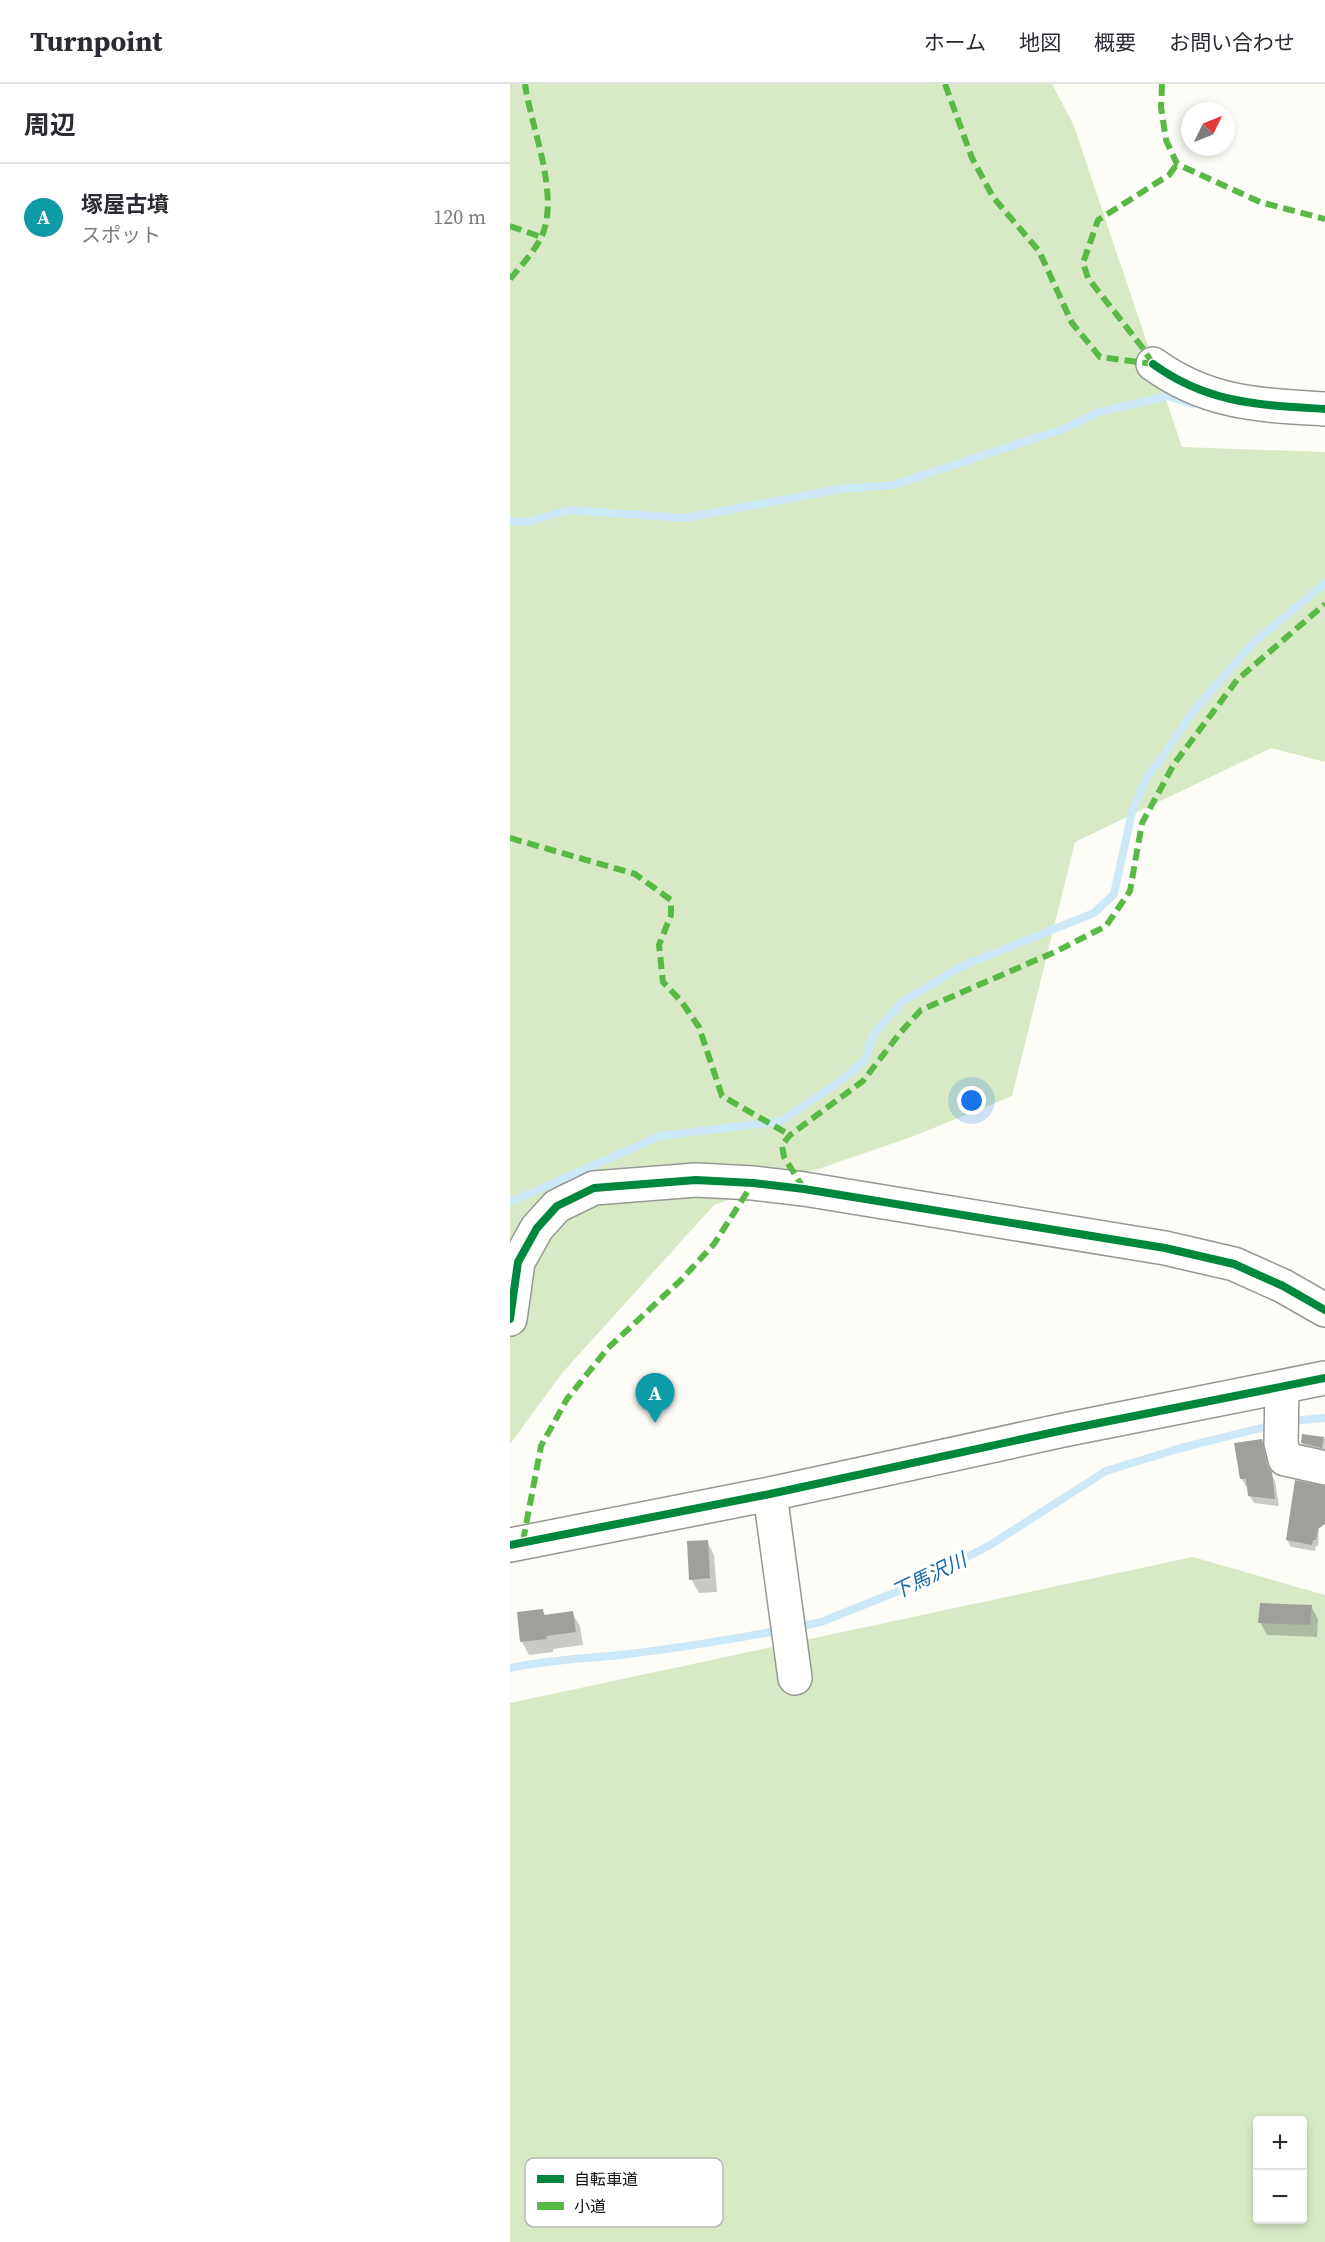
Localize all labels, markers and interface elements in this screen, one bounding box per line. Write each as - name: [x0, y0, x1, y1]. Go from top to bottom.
- text: Turnpoint: [30, 22, 162, 60]
- text: ホーム: [924, 28, 986, 57]
- text: 地図: [1019, 28, 1061, 57]
- text: 概要: [1094, 28, 1136, 57]
- text: お問い合わせ: [1169, 28, 1295, 57]
- north arrow: [1181, 102, 1235, 156]
- text: 周辺: [24, 107, 76, 143]
- text: 塚屋古墳: [81, 189, 169, 219]
- text: A: [37, 203, 50, 231]
- text: 120 m: [433, 203, 486, 231]
- text: スポット: [81, 221, 161, 249]
- your location: [957, 1086, 986, 1115]
- pin: A: [636, 1374, 674, 1423]
- water label: 下馬沢川: [887, 1545, 973, 1606]
- map controls: [1253, 2116, 1307, 2224]
- button: +: [1253, 2116, 1307, 2170]
- legend: [525, 2158, 723, 2227]
- text: 自転車道: [574, 2168, 638, 2190]
- button: −: [1253, 2170, 1307, 2224]
- text: 小道: [574, 2195, 606, 2217]

